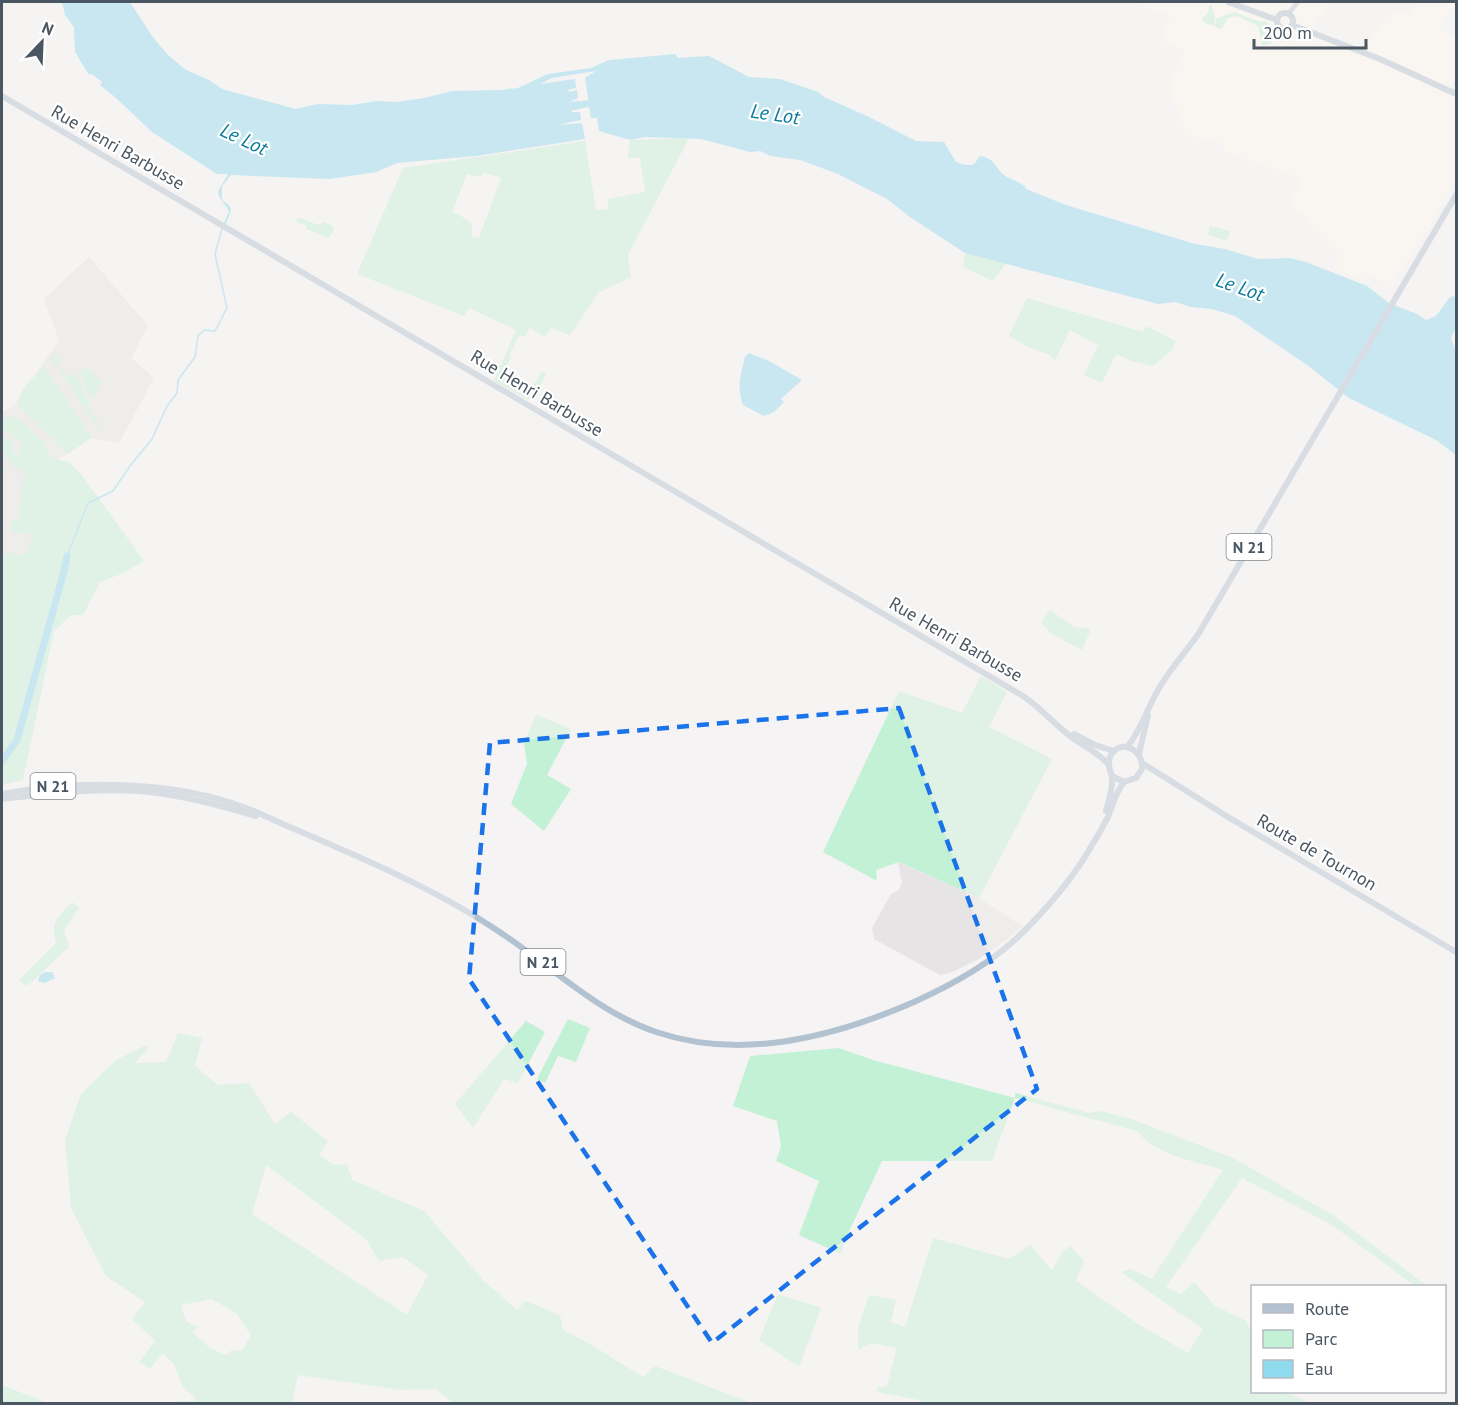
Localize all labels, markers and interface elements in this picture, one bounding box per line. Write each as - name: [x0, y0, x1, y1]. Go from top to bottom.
- north arrow: [12, 12, 72, 72]
- scale bar: [1254, 12, 1366, 50]
- text: N: [39, 17, 57, 39]
- text: 200 m: [1263, 21, 1312, 44]
- water label: Le Lot: [749, 98, 803, 131]
- street label: Rue Henri Barbusse: [47, 99, 189, 195]
- water label: Le Lot: [216, 117, 273, 162]
- water label: Le Lot: [1213, 267, 1269, 308]
- street label: Rue Henri Barbusse: [467, 344, 607, 442]
- road number: N 21: [1226, 534, 1272, 560]
- street label: Rue Henri Barbusse: [885, 591, 1027, 687]
- road number: N 21: [31, 773, 76, 799]
- street label: Route de Tournon: [1253, 808, 1381, 896]
- road number: N 21: [520, 949, 566, 975]
- legend: [1251, 1285, 1446, 1393]
- text: Route: [1305, 1297, 1349, 1320]
- text: Parc: [1305, 1327, 1338, 1350]
- text: Eau: [1305, 1357, 1333, 1380]

